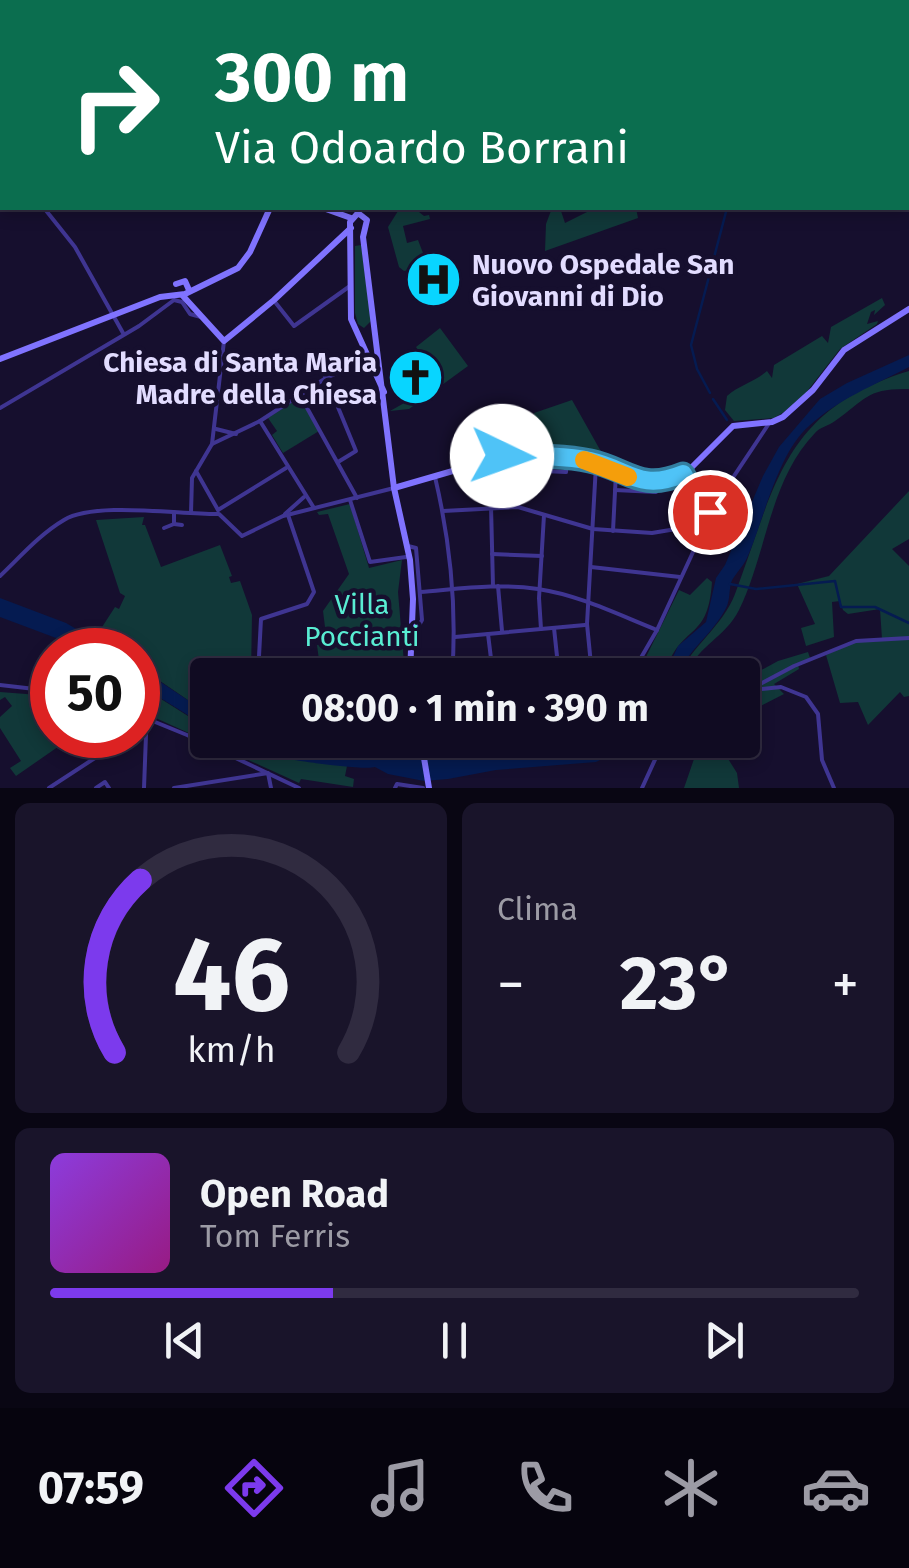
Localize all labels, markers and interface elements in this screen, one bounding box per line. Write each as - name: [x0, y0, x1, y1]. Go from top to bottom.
- text: 300 m: [215, 36, 409, 120]
- icon: right: [50, 40, 180, 170]
- text: Via Odoardo Borrani: [215, 121, 629, 175]
- place label: Nuovo Ospedale San Giovanni di Dio: [472, 248, 735, 313]
- hospital icon: Nuovo Ospedale San Giovanni di Dio: [403, 250, 463, 310]
- place label: Chiesa di Santa Maria Madre della Chiesa: [103, 346, 377, 411]
- church icon: Chiesa di Santa Maria Madre della Chiesa: [386, 348, 446, 408]
- position arrow: [450, 404, 554, 508]
- pin: [668, 470, 753, 555]
- icon: arrive: [683, 485, 738, 540]
- park label: Villa Poccianti: [304, 588, 420, 653]
- speed limit sign: 50: [30, 628, 160, 758]
- text: 08:00 · 1 min · 390 m: [301, 685, 649, 731]
- text: Clima: [497, 890, 578, 928]
- text: 46: [172, 913, 290, 1038]
- text: 23°: [620, 939, 736, 1029]
- text: −: [497, 952, 525, 1018]
- text: +: [832, 952, 859, 1018]
- text: km/h: [187, 1029, 275, 1071]
- text: Open Road: [200, 1171, 389, 1217]
- text: Tom Ferris: [200, 1217, 350, 1255]
- icon: previous: [157, 1313, 212, 1368]
- icon: pause: [427, 1313, 482, 1368]
- icon: next: [697, 1313, 752, 1368]
- icon: directions: [219, 1453, 289, 1523]
- icon: music: [365, 1453, 435, 1523]
- icon: phone: [510, 1453, 580, 1523]
- icon: climate: [656, 1453, 726, 1523]
- icon: car: [801, 1453, 871, 1523]
- text: 07:59: [38, 1461, 144, 1515]

